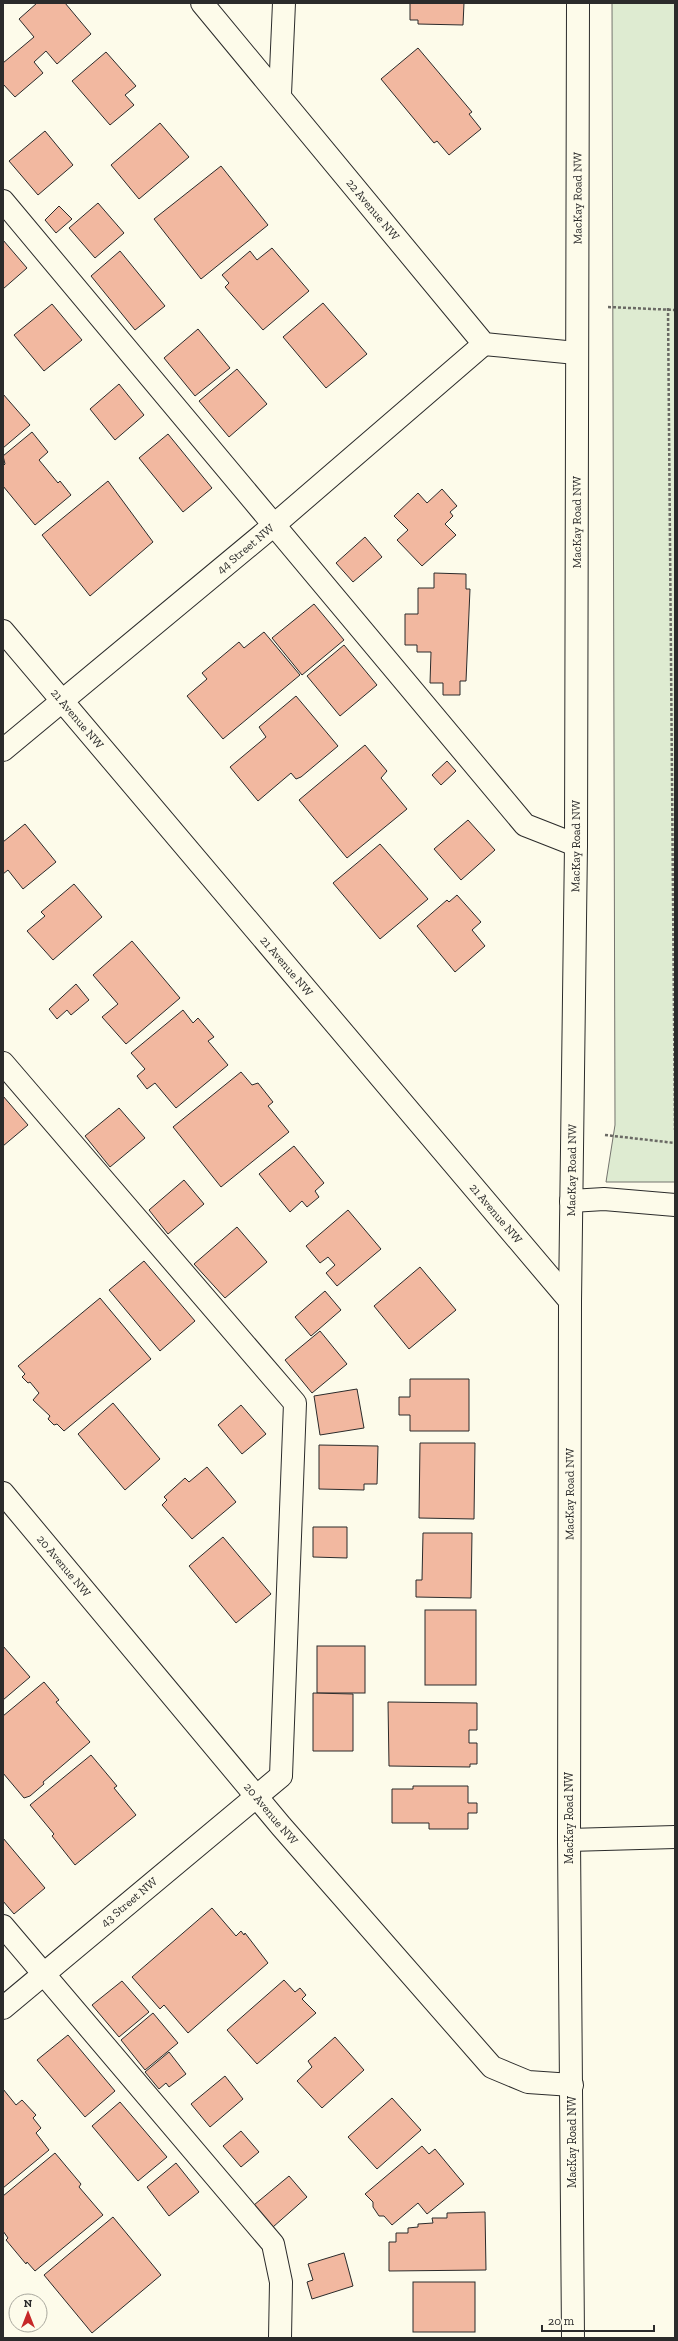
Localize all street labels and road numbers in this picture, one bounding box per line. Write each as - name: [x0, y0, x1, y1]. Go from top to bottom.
- street label: MacKay Road NW: [570, 151, 585, 244]
- street label: 22 Avenue NW: [343, 176, 403, 244]
- street label: MacKay Road NW: [570, 475, 584, 568]
- street label: 44 Street NW: [214, 520, 277, 577]
- street label: 21 Avenue NW: [48, 686, 107, 752]
- street label: MacKay Road NW: [568, 799, 583, 892]
- street label: 21 Avenue NW: [257, 933, 316, 999]
- street label: MacKay Road NW: [564, 1123, 579, 1216]
- street label: 21 Avenue NW: [467, 1181, 526, 1247]
- street label: MacKay Road NW: [563, 1447, 577, 1540]
- street label: 20 Avenue NW: [34, 1532, 94, 1600]
- street label: MacKay Road NW: [562, 1771, 576, 1864]
- street label: 20 Avenue NW: [241, 1780, 302, 1848]
- street label: 43 Street NW: [98, 1874, 161, 1930]
- street label: MacKay Road NW: [565, 2095, 579, 2188]

